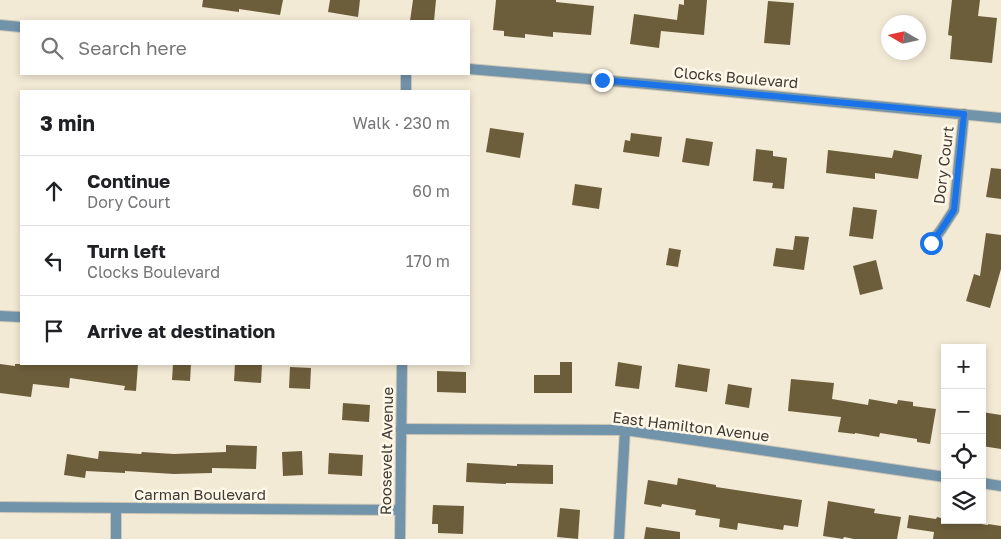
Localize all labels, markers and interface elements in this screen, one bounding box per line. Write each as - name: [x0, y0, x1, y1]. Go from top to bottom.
- north arrow: [881, 15, 926, 60]
- search box: [20, 20, 470, 75]
- icon: search: [38, 34, 66, 62]
- text: Search here: [78, 36, 187, 59]
- street label: Clocks Boulevard: [673, 63, 799, 91]
- route end: [591, 69, 614, 92]
- text: 3 min: [40, 110, 95, 136]
- text: Walk · 230 m: [353, 113, 450, 133]
- street label: Dory Court: [929, 125, 957, 205]
- text: Continue: [87, 169, 170, 192]
- icon: ahead: [40, 177, 68, 205]
- text: 60 m: [412, 181, 450, 201]
- text: Dory Court: [87, 192, 171, 212]
- route start: [920, 232, 943, 255]
- text: Turn left: [87, 239, 166, 262]
- icon: left: [40, 247, 68, 275]
- text: 170 m: [406, 251, 450, 271]
- text: Clocks Boulevard: [87, 262, 220, 282]
- icon: arrive: [40, 317, 68, 345]
- text: Arrive at destination: [87, 319, 275, 342]
- map controls: [941, 344, 986, 524]
- button: +: [941, 344, 986, 389]
- street label: Roosevelt Avenue: [376, 386, 396, 515]
- button: −: [941, 389, 986, 434]
- street label: East Hamilton Avenue: [612, 407, 771, 445]
- button: locate: [941, 434, 986, 479]
- button: layers: [941, 479, 986, 524]
- street label: Carman Boulevard: [134, 485, 266, 503]

